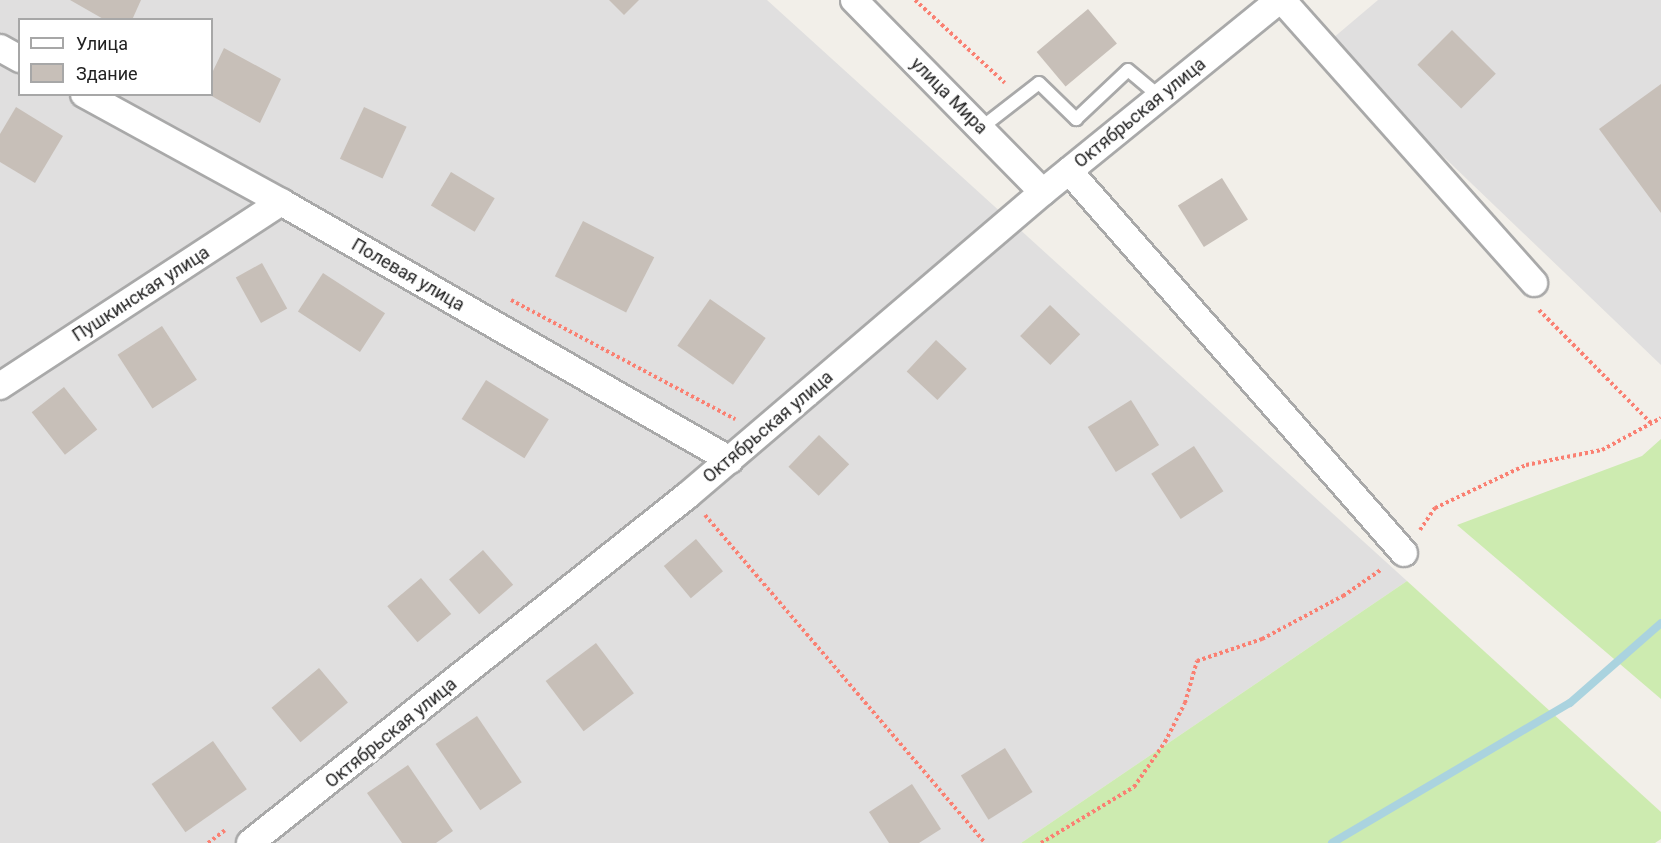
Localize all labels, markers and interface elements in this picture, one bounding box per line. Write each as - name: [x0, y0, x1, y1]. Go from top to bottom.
- legend: [18, 18, 213, 96]
- text: Улица: [76, 33, 128, 54]
- street label: улица Мира: [906, 53, 992, 139]
- street label: Октябрьская улица: [1070, 53, 1210, 173]
- text: Здание: [76, 63, 138, 84]
- street label: Полевая улица: [348, 234, 468, 316]
- street label: Пушкинская улица: [68, 242, 214, 346]
- street label: Октябрьская улица: [699, 366, 837, 488]
- street label: Октябрьская улица: [321, 673, 461, 793]

